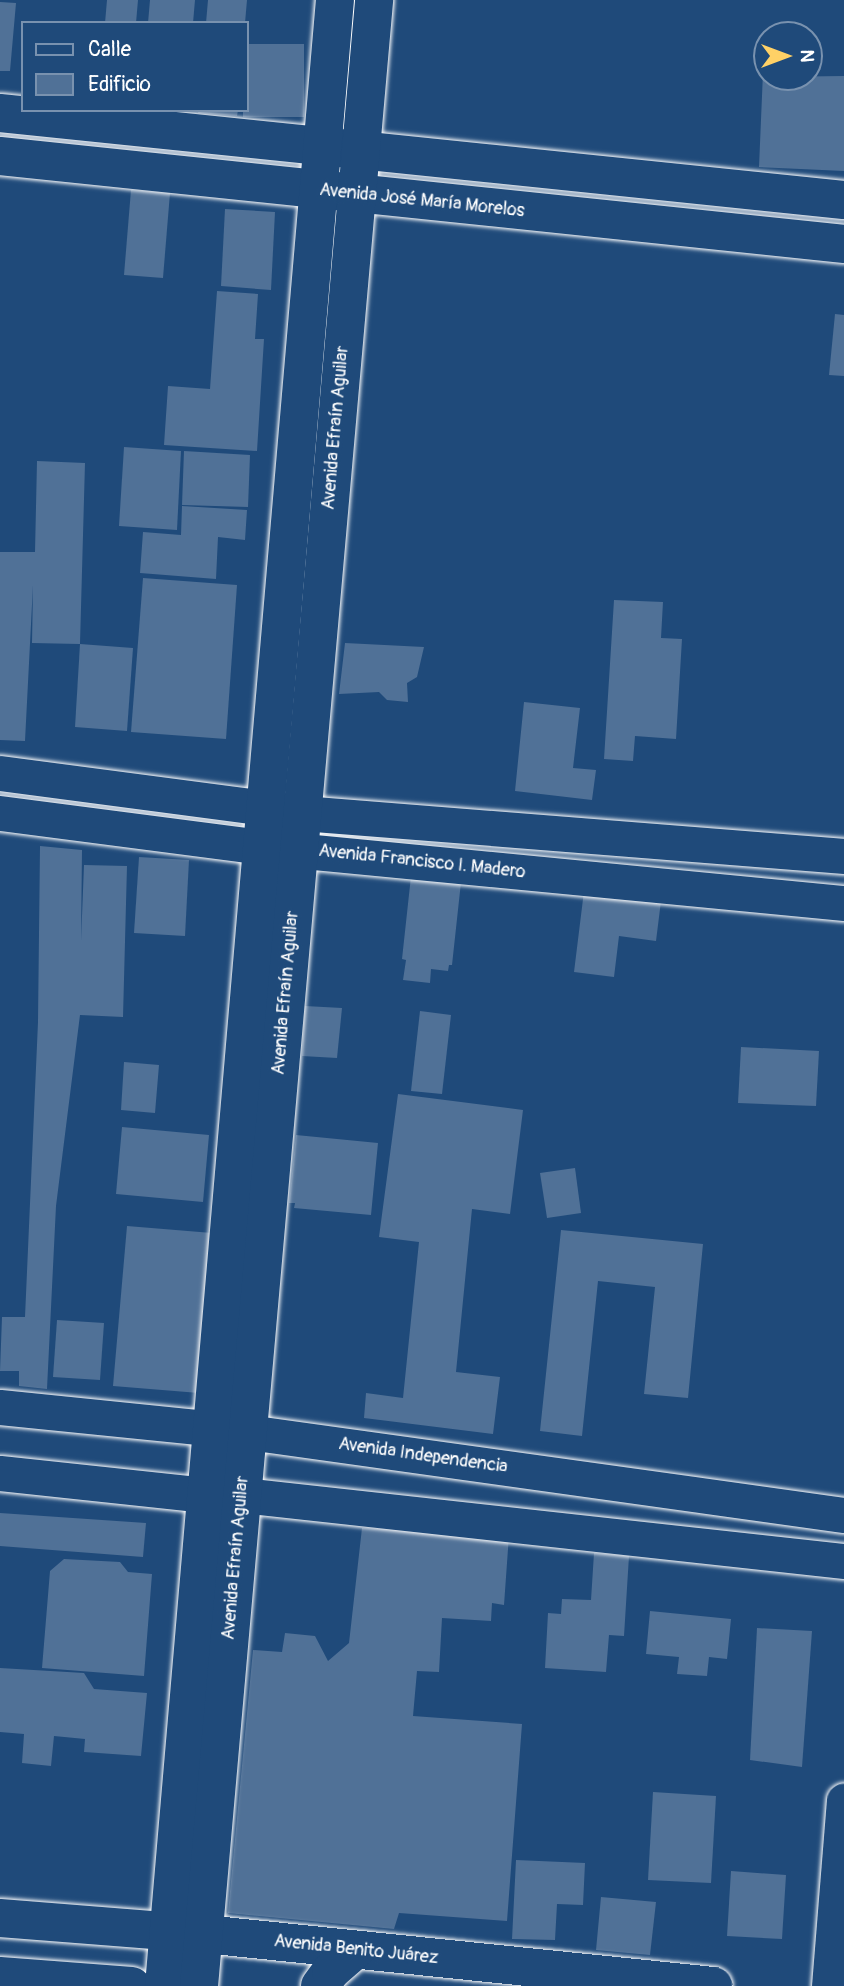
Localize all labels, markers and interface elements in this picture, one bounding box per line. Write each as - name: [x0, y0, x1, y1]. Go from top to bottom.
- legend: [21, 21, 248, 112]
- north arrow: [753, 21, 823, 91]
- text: Calle: [88, 36, 131, 63]
- text: N: [795, 50, 819, 62]
- text: Edificio: [88, 71, 151, 98]
- street label: Avenida José María Morelos: [318, 179, 526, 223]
- street label: Avenida Efraín Aguilar: [318, 345, 354, 511]
- street label: Avenida Francisco I. Madero: [317, 840, 527, 884]
- street label: Avenida Efraín Aguilar: [268, 910, 304, 1076]
- street label: Avenida Independencia: [337, 1433, 509, 1479]
- street label: Avenida Efraín Aguilar: [218, 1475, 254, 1641]
- street label: Avenida Benito Juárez: [273, 1931, 439, 1969]

